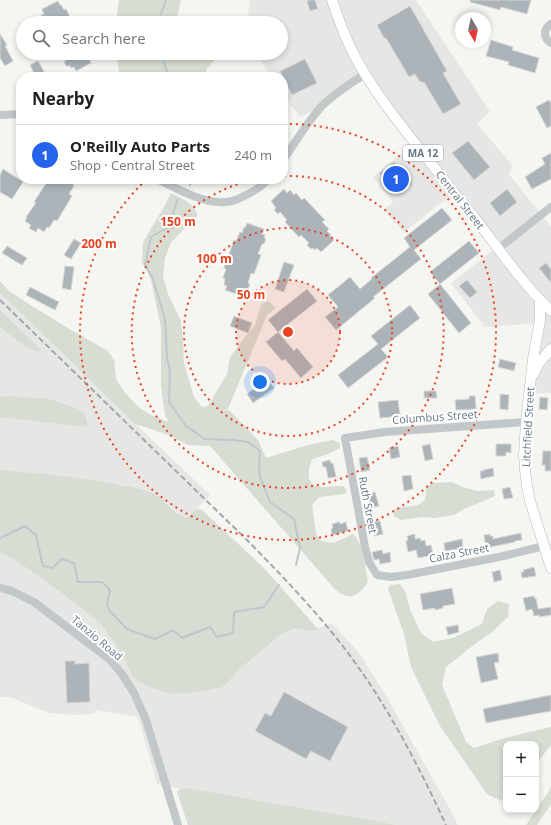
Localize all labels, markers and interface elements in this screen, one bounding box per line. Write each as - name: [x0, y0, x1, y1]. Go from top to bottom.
- north arrow: [455, 12, 491, 48]
- search box: [16, 16, 288, 60]
- icon: search: [30, 27, 52, 49]
- text: Search here: [62, 28, 146, 48]
- text: Nearby: [32, 87, 94, 110]
- text: O'Reilly Auto Parts: [70, 136, 210, 156]
- road number: MA 12: [403, 145, 443, 161]
- text: 1: [41, 146, 49, 164]
- text: 240 m: [234, 146, 272, 164]
- text: Shop · Central Street: [70, 156, 195, 174]
- pin: 1: [383, 164, 409, 194]
- street label: Central Street: [433, 167, 488, 232]
- text: 150 m: [160, 213, 196, 230]
- text: 200 m: [81, 235, 117, 252]
- text: 100 m: [196, 250, 232, 267]
- text: 50 m: [237, 286, 265, 303]
- centre of rings: [281, 325, 295, 339]
- your location: [250, 372, 270, 392]
- street label: Litchfield Street: [518, 386, 537, 467]
- street label: Columbus Street: [392, 406, 478, 427]
- street label: Ruth Street: [356, 475, 381, 535]
- street label: Calza Street: [428, 539, 490, 566]
- street label: Tanzio Road: [69, 612, 126, 663]
- map controls: [503, 741, 539, 813]
- button: +: [503, 741, 539, 777]
- button: −: [503, 777, 539, 813]

